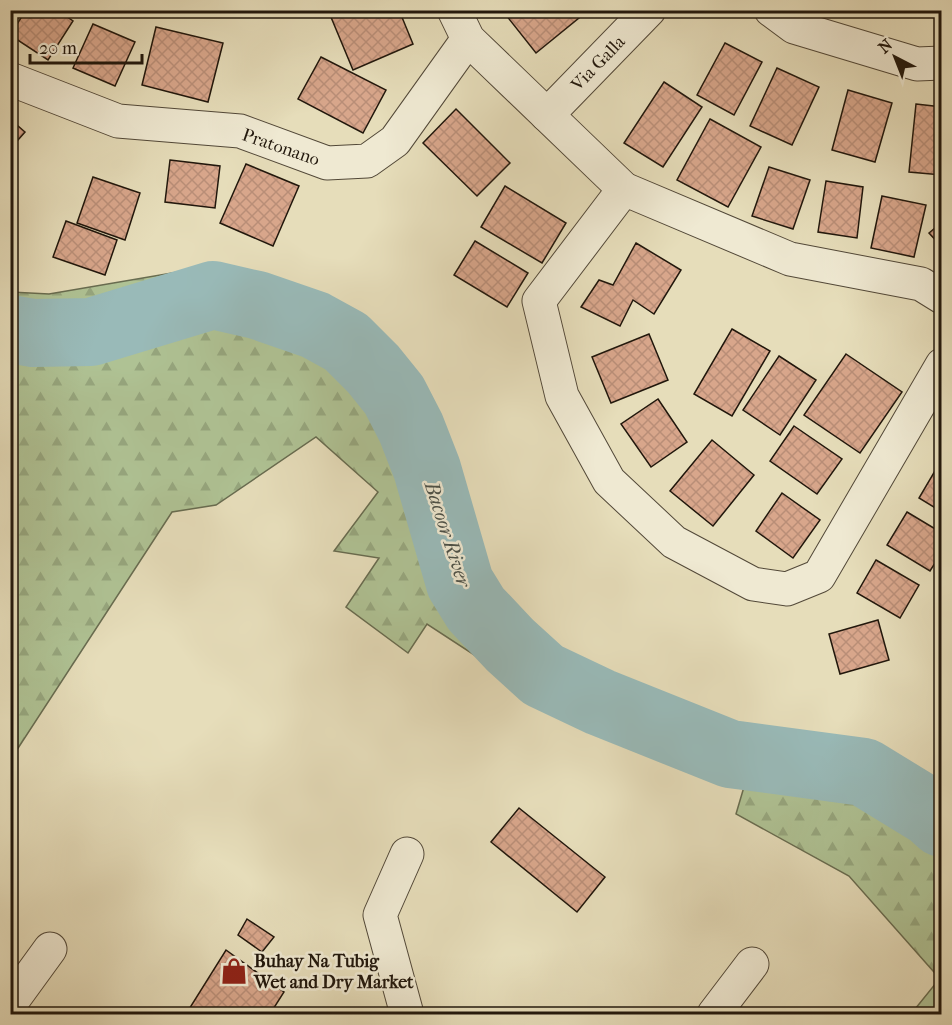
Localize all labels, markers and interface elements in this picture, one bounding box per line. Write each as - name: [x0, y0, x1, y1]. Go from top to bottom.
- scale bar: [30, 27, 142, 65]
- north arrow: [865, 27, 925, 87]
- street label: Via Galla: [566, 31, 630, 96]
- text: N: [874, 35, 897, 57]
- text: 20 m: [39, 38, 77, 59]
- street label: Pratonano: [239, 124, 322, 171]
- water label: Bacoor River: [419, 478, 476, 592]
- place label: Buhay Na Tubig Wet and Dry Market: [253, 951, 414, 993]
- shop icon: Buhay Na Tubig Wet and Dry Market: [219, 956, 249, 986]

